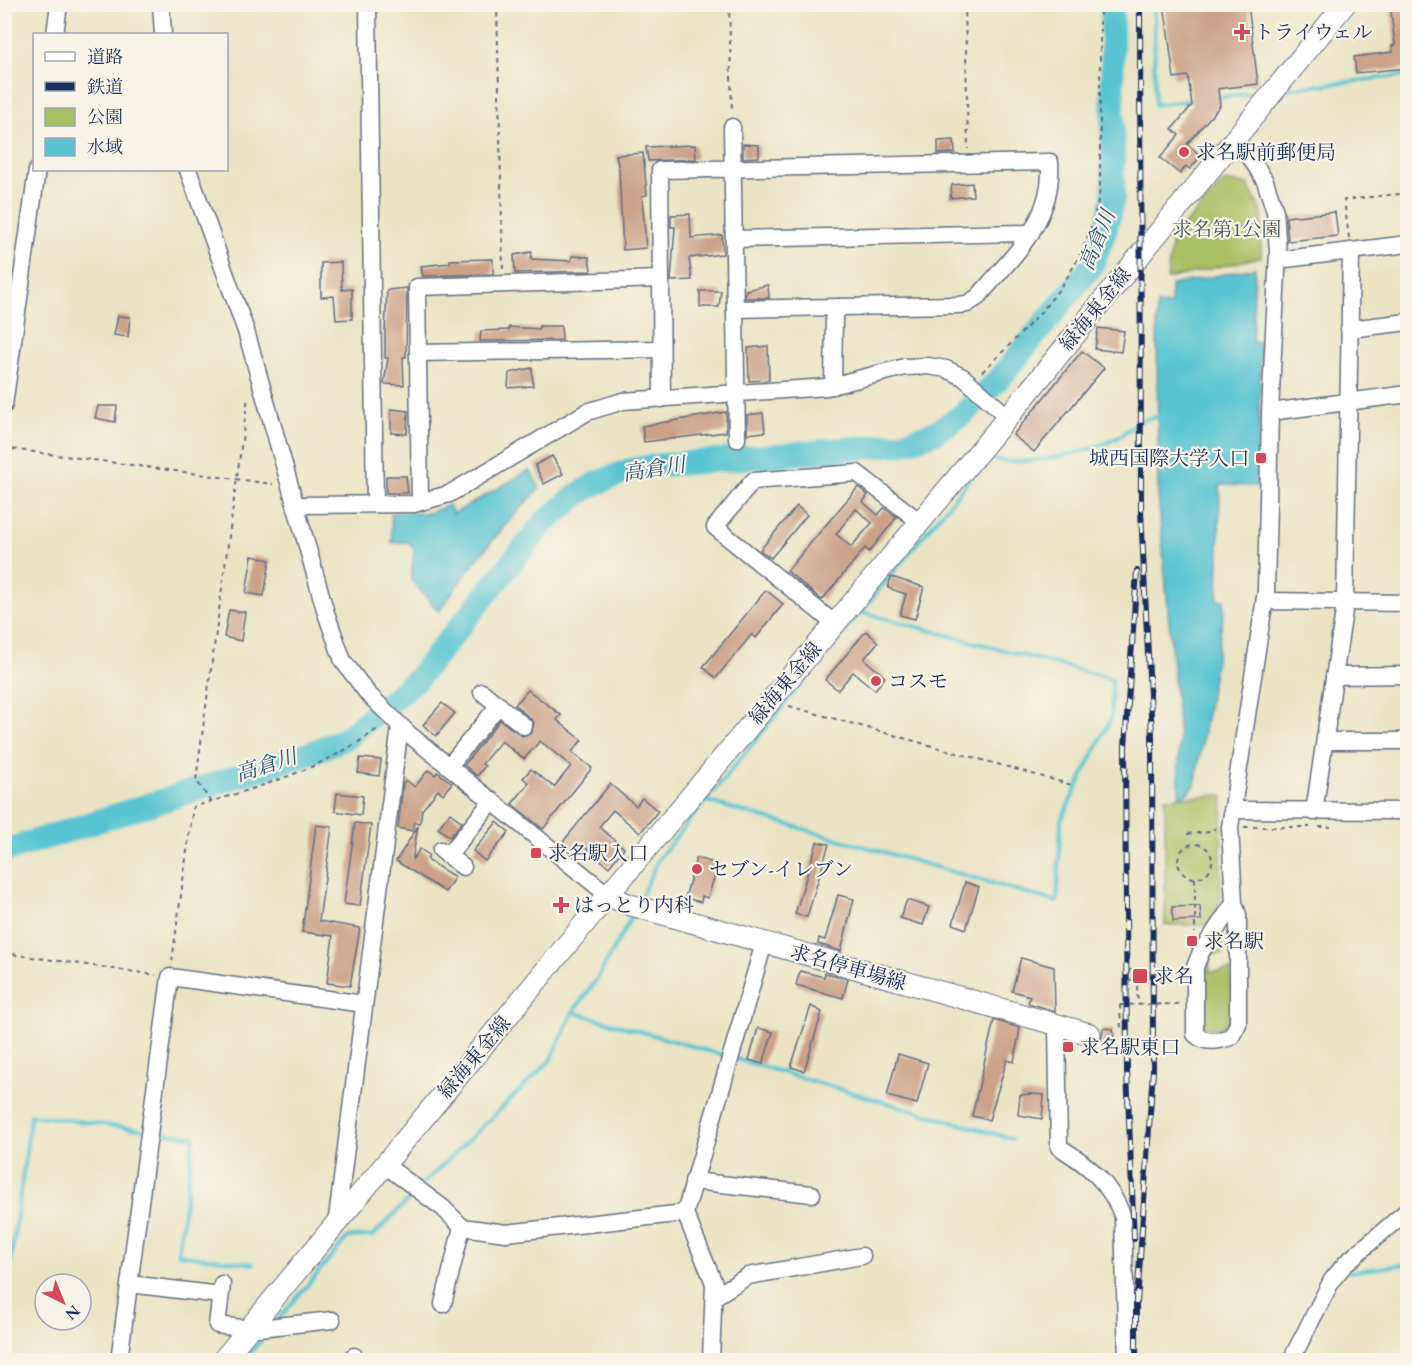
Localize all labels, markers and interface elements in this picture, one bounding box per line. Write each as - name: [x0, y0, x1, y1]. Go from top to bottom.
- place label: トライウェル: [1254, 19, 1373, 45]
- marker: トライウェル: [1235, 25, 1249, 39]
- legend: [33, 33, 228, 171]
- text: 道路: [87, 45, 123, 68]
- text: 鉄道: [87, 75, 123, 98]
- text: 公園: [87, 105, 123, 128]
- text: 水域: [87, 135, 123, 158]
- place label: 求名駅前郵便局: [1196, 139, 1336, 165]
- marker: 求名駅前郵便局: [1177, 145, 1191, 159]
- water label: 高倉川: [1072, 204, 1122, 274]
- park label: 求名第1公園: [1172, 216, 1282, 242]
- street label: 緑海東金線: [1053, 262, 1137, 356]
- place label: 城西国際大学入口: [1089, 445, 1249, 471]
- water label: 高倉川: [621, 450, 689, 487]
- marker: 城西国際大学入口: [1254, 451, 1268, 465]
- street label: 緑海東金線: [743, 636, 827, 730]
- place label: コスモ: [888, 668, 948, 694]
- marker: コスモ: [869, 674, 883, 688]
- water label: 高倉川: [232, 741, 302, 787]
- place label: 求名駅入口: [548, 840, 648, 866]
- marker: 求名駅入口: [529, 846, 543, 860]
- place label: セブン-イレブン: [709, 856, 853, 882]
- marker: セブン-イレブン: [690, 862, 704, 876]
- place label: はっとり内科: [574, 892, 694, 918]
- marker: はっとり内科: [552, 896, 570, 914]
- place label: 求名駅: [1204, 928, 1264, 954]
- marker: 求名駅: [1185, 934, 1199, 948]
- street label: 求名停車場線: [787, 938, 909, 996]
- place label: 求名: [1154, 963, 1194, 989]
- marker: 求名: [1131, 967, 1149, 985]
- street label: 緑海東金線: [432, 1010, 516, 1104]
- place label: 求名駅東口: [1080, 1034, 1180, 1060]
- marker: 求名駅東口: [1061, 1040, 1075, 1054]
- north arrow: [33, 1272, 93, 1332]
- text: N: [61, 1301, 85, 1325]

